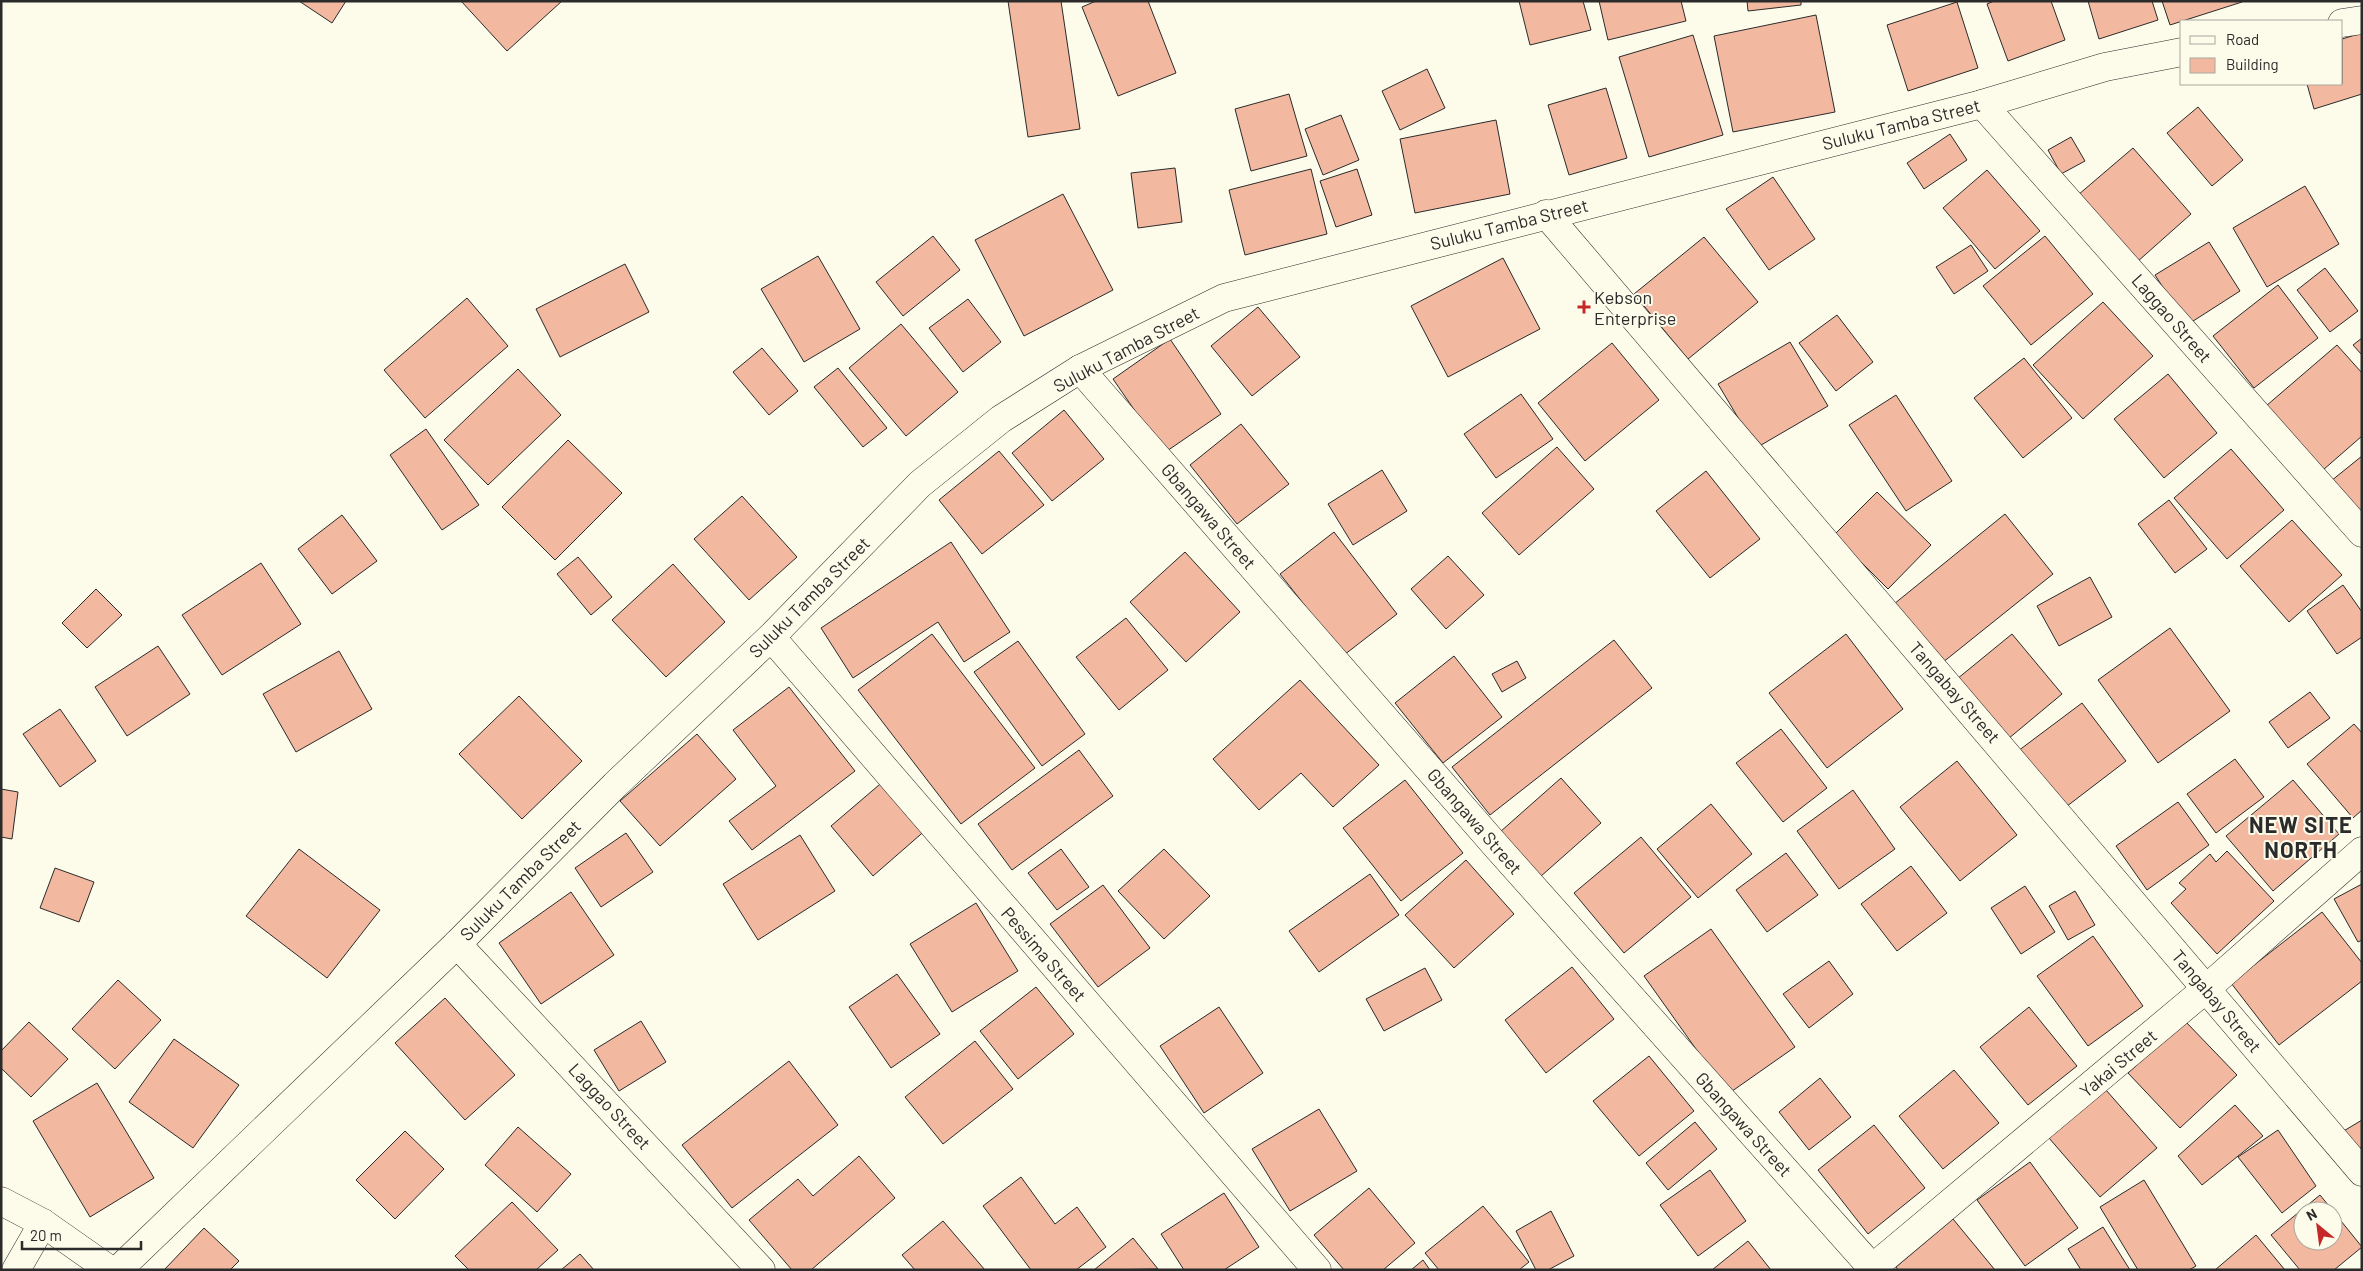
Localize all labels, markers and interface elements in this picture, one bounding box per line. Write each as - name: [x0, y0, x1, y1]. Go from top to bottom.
- legend: [2180, 20, 2343, 85]
- text: Road: [2226, 30, 2259, 48]
- text: Building: [2226, 55, 2279, 73]
- street label: Suluku Tamba Street: [1820, 94, 1982, 154]
- street label: Suluku Tamba Street: [1428, 194, 1590, 254]
- street label: Laggao Street: [2127, 269, 2217, 367]
- place label: Kebson Enterprise: [1594, 286, 1676, 329]
- street label: Suluku Tamba Street: [1049, 301, 1203, 397]
- marker: Kebson Enterprise: [1578, 301, 1590, 313]
- street label: Gbangawa Street: [1157, 459, 1261, 573]
- street label: Suluku Tamba Street: [744, 532, 874, 662]
- street label: Tangabay Street: [1905, 637, 2005, 747]
- street label: Gbangawa Street: [1423, 764, 1527, 878]
- district label: NEW SITE NORTH: [2249, 811, 2353, 862]
- street label: Suluku Tamba Street: [455, 815, 585, 945]
- street label: Pessima Street: [997, 902, 1091, 1006]
- street label: Tangabay Street: [2168, 945, 2266, 1057]
- street label: Yakai Street: [2075, 1024, 2161, 1102]
- street label: Laggao Street: [564, 1058, 656, 1154]
- street label: Gbangawa Street: [1691, 1067, 1797, 1181]
- north arrow: [2293, 1201, 2343, 1251]
- text: N: [2303, 1205, 2320, 1224]
- scale bar: [22, 1218, 141, 1250]
- text: 20 m: [30, 1226, 62, 1244]

